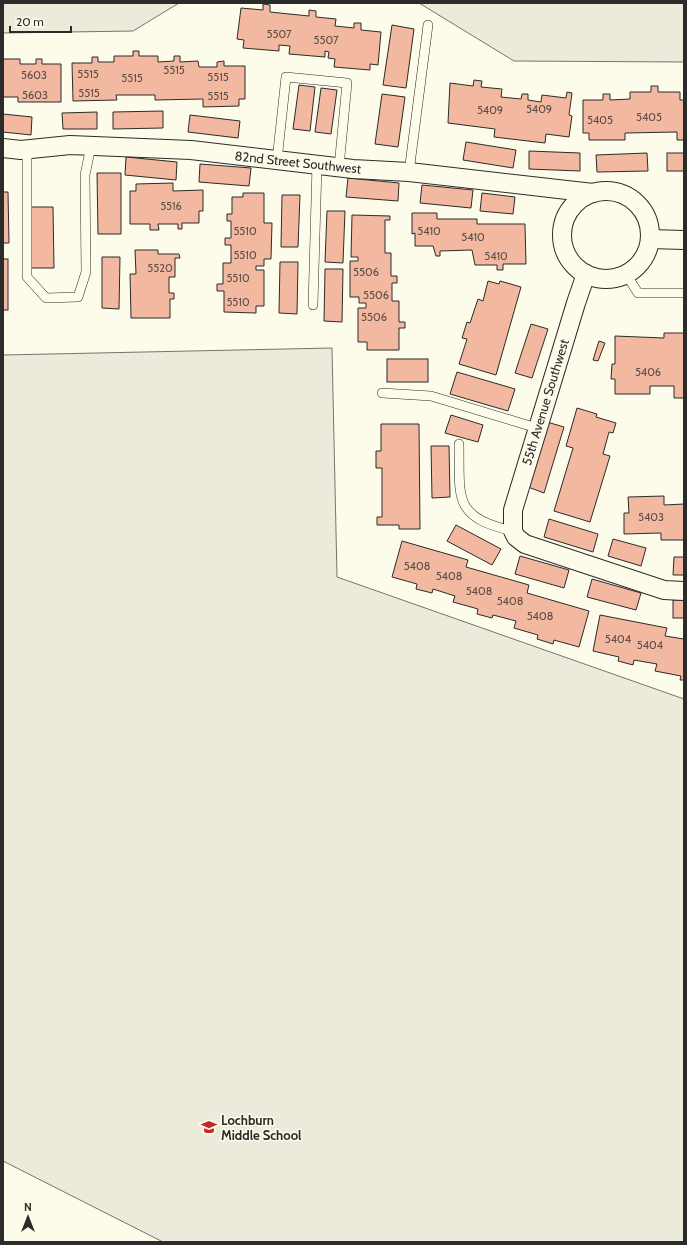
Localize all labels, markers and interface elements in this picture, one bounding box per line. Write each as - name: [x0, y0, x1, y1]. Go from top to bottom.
- scale bar: [10, 8, 71, 34]
- text: 20 m: [16, 14, 44, 29]
- house number: 5507: [267, 27, 292, 41]
- house number: 5507: [314, 33, 339, 47]
- house number: 5515: [163, 63, 185, 77]
- house number: 5515: [77, 67, 99, 81]
- house number: 5603: [21, 68, 47, 82]
- house number: 5515: [207, 70, 229, 84]
- house number: 5515: [121, 71, 143, 85]
- house number: 5515: [78, 86, 100, 100]
- house number: 5603: [22, 88, 48, 102]
- house number: 5515: [207, 89, 229, 103]
- house number: 5409: [526, 102, 552, 116]
- house number: 5409: [477, 103, 503, 117]
- house number: 5405: [636, 110, 662, 124]
- house number: 5405: [587, 113, 613, 127]
- street label: 82nd Street Southwest: [234, 147, 363, 177]
- house number: 5516: [160, 199, 182, 213]
- house number: 5510: [233, 224, 257, 238]
- house number: 5410: [417, 224, 441, 238]
- house number: 5410: [461, 230, 485, 244]
- house number: 5510: [233, 248, 257, 262]
- house number: 5410: [484, 249, 508, 263]
- house number: 5520: [147, 261, 173, 275]
- house number: 5506: [353, 265, 379, 279]
- house number: 5510: [226, 271, 250, 285]
- house number: 5506: [363, 288, 389, 302]
- house number: 5510: [226, 295, 250, 309]
- house number: 5506: [361, 310, 387, 324]
- street label: 55th Avenue Southwest: [518, 336, 572, 467]
- house number: 5406: [635, 365, 661, 379]
- house number: 5403: [638, 510, 664, 524]
- house number: 5408: [404, 559, 430, 573]
- house number: 5408: [436, 569, 462, 583]
- house number: 5408: [466, 584, 492, 598]
- house number: 5408: [497, 594, 523, 608]
- house number: 5408: [527, 609, 553, 623]
- house number: 5404: [605, 632, 632, 646]
- house number: 5404: [637, 638, 664, 652]
- place label: Lochburn Middle School: [221, 1112, 302, 1143]
- school or university icon: Lochburn Middle School: [200, 1118, 218, 1136]
- north arrow: [8, 1197, 48, 1237]
- text: N: [24, 1200, 32, 1214]

